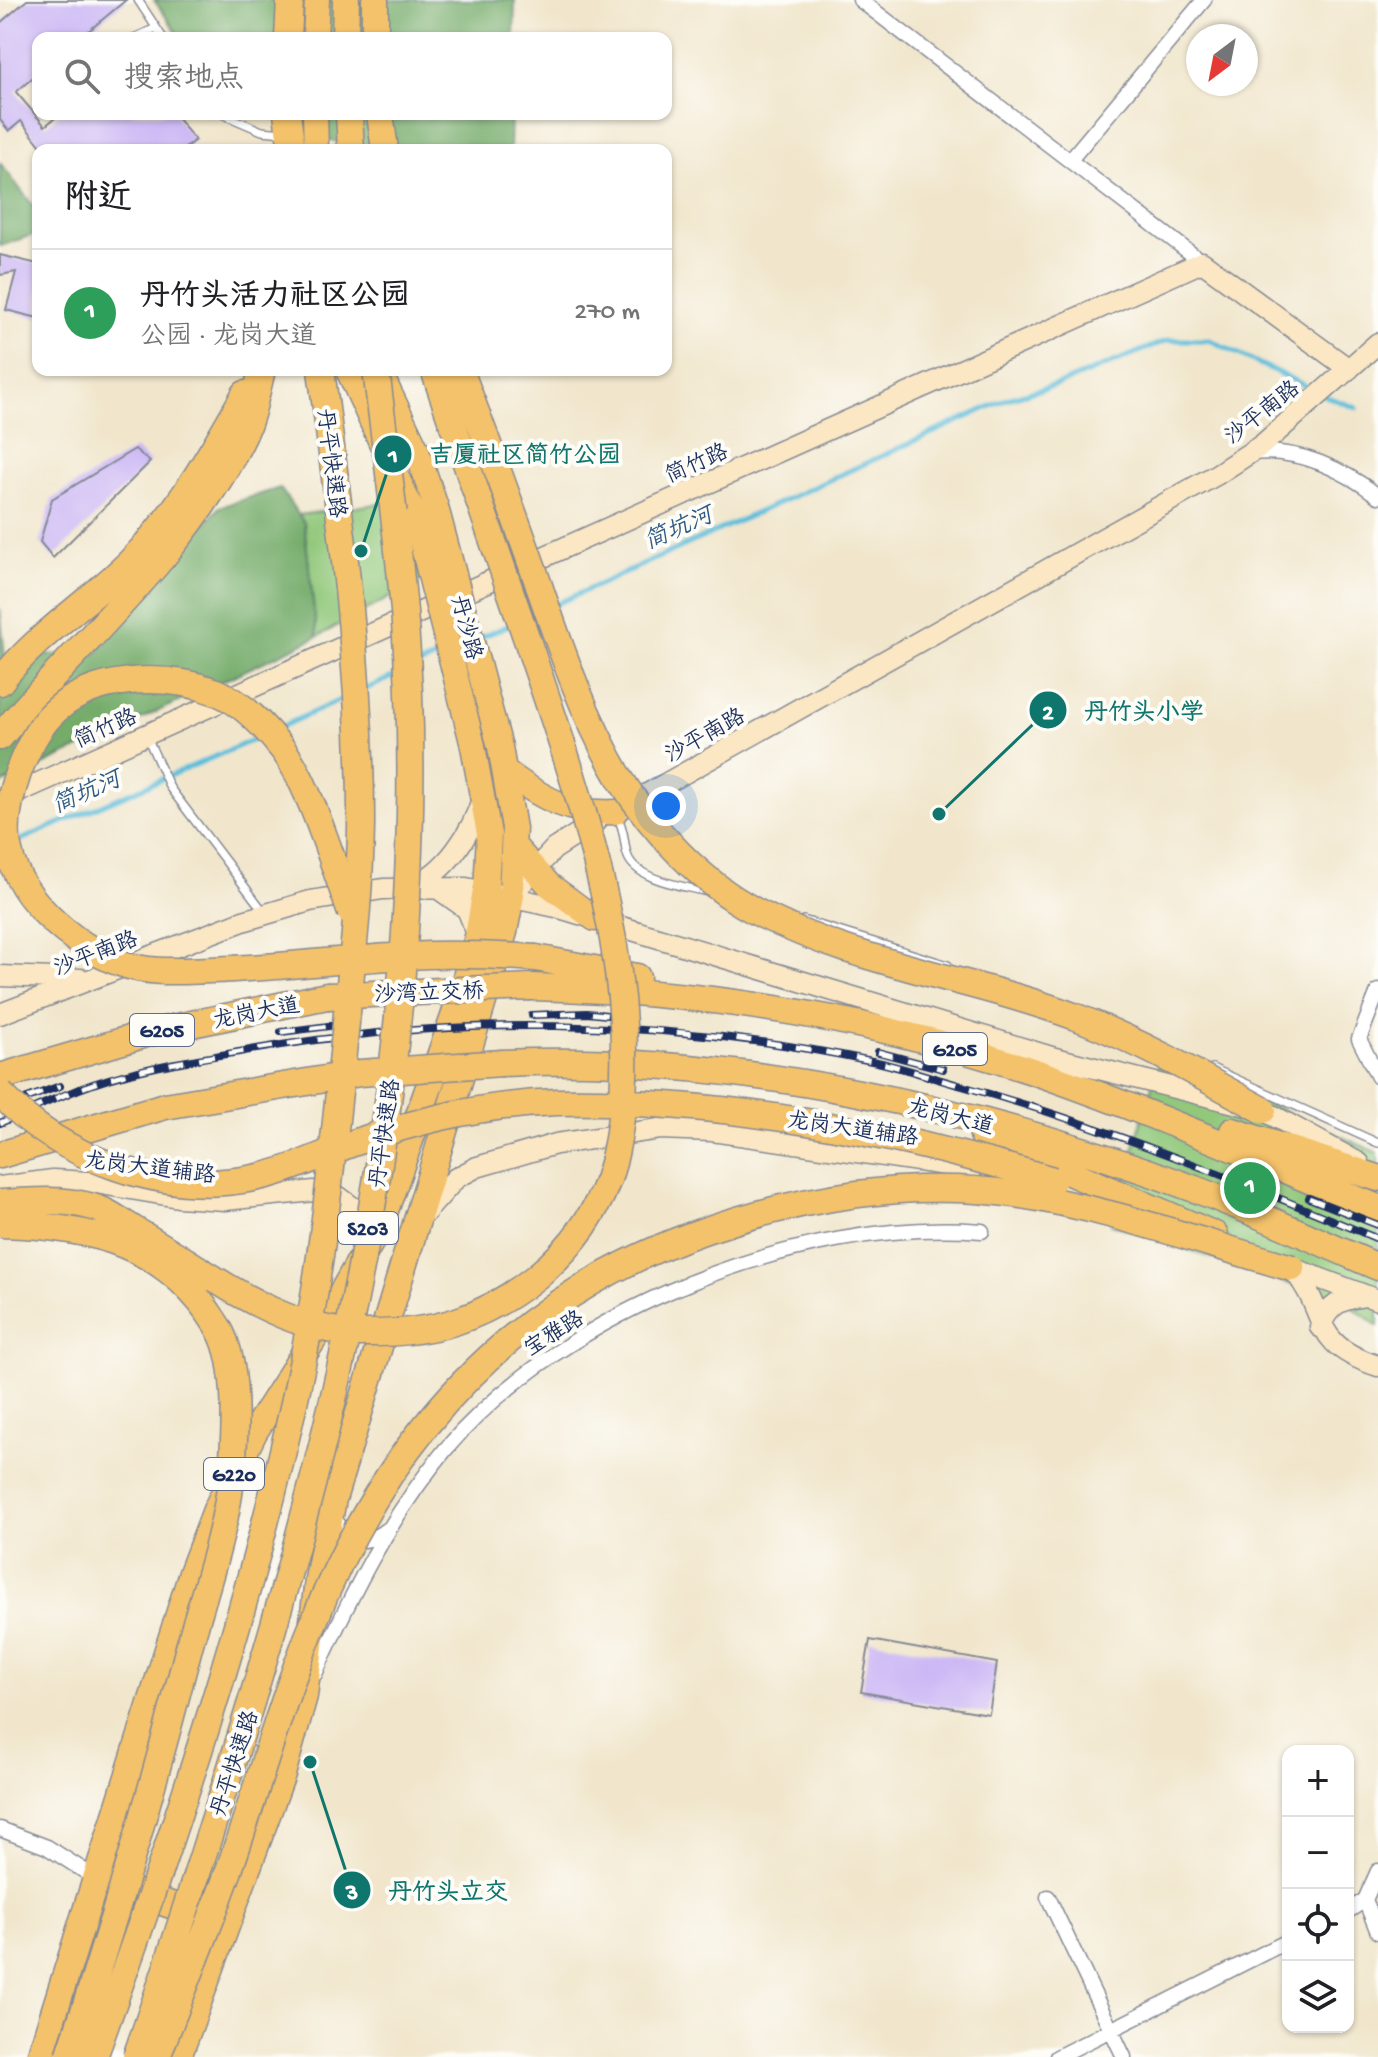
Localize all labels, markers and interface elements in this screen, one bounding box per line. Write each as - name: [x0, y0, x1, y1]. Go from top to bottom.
- north arrow: [1186, 24, 1258, 96]
- search box: [32, 32, 672, 120]
- icon: search: [60, 54, 104, 98]
- text: 搜索地点: [124, 63, 244, 98]
- text: 附近: [64, 181, 132, 221]
- text: 丹竹头活力社区公园: [140, 281, 410, 316]
- text: 1: [85, 298, 95, 329]
- text: 270 m: [574, 298, 640, 329]
- text: 公园 · 龙岗大道: [140, 323, 316, 354]
- street label: 沙平南路: [1220, 375, 1306, 451]
- street label: 丹平快速路: [309, 407, 351, 520]
- callout: 吉厦社区简竹公园: [373, 430, 637, 478]
- street label: 简竹路: [661, 439, 733, 491]
- text: 吉厦社区简竹公园: [429, 442, 621, 472]
- text: 1: [387, 443, 398, 472]
- water label: 简坑河: [640, 500, 722, 558]
- street label: 丹沙路: [443, 592, 487, 663]
- callout: 丹竹头小学: [1028, 686, 1220, 734]
- text: 丹竹头小学: [1084, 699, 1204, 729]
- text: 2: [1042, 700, 1054, 729]
- street label: 沙平南路: [660, 703, 751, 770]
- street label: 简竹路: [70, 704, 142, 756]
- water label: 简坑河: [48, 764, 130, 822]
- your location: [646, 786, 686, 826]
- street label: 沙平南路: [50, 926, 142, 984]
- street label: 沙湾立交桥: [374, 978, 485, 1010]
- street label: 龙岗大道: [211, 993, 302, 1036]
- road number: G205: [130, 1014, 194, 1046]
- road number: G205: [923, 1033, 987, 1065]
- street label: 丹平快速路: [364, 1077, 407, 1190]
- street label: 龙岗大道: [904, 1095, 996, 1142]
- street label: 龙岗大道辅路: [785, 1107, 920, 1153]
- street label: 龙岗大道辅路: [82, 1147, 217, 1191]
- pin: 1: [1224, 1158, 1276, 1218]
- road number: S203: [338, 1212, 398, 1244]
- street label: 宝雅路: [519, 1305, 590, 1364]
- road number: G220: [204, 1458, 264, 1490]
- street label: 丹平快速路: [206, 1707, 266, 1821]
- map controls: [1282, 1745, 1354, 2033]
- button: +: [1282, 1745, 1354, 1817]
- button: −: [1282, 1817, 1354, 1889]
- callout: 丹竹头立交: [332, 1866, 524, 1914]
- text: 丹竹头立交: [388, 1879, 508, 1909]
- text: 3: [345, 1880, 358, 1909]
- button: locate: [1282, 1889, 1354, 1961]
- button: layers: [1282, 1961, 1354, 2033]

